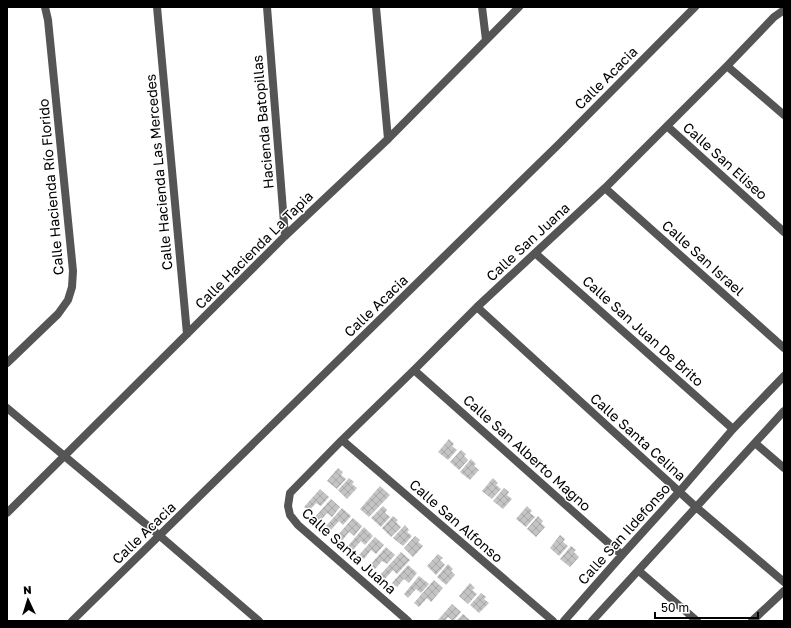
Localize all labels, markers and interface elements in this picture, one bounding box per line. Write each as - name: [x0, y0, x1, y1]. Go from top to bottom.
- street label: Calle Acacia: [571, 43, 641, 113]
- street label: Hacienda Batopillas: [248, 54, 277, 190]
- street label: Calle Hacienda Las Mercedes: [141, 73, 176, 271]
- street label: Calle Hacienda Río Florido: [34, 98, 67, 276]
- street label: Calle San Eliseo: [680, 118, 771, 203]
- street label: Calle Hacienda La Tapia: [191, 187, 316, 312]
- street label: Calle San Juana: [483, 199, 573, 285]
- street label: Calle San Israel: [659, 216, 748, 299]
- street label: Calle Acacia: [340, 271, 411, 340]
- street label: Calle San Juan De Brito: [579, 272, 707, 390]
- street label: Calle Santa Celina: [587, 389, 690, 484]
- street label: Calle San Alberto Magno: [460, 391, 595, 514]
- street label: Calle San Alfonso: [406, 476, 506, 566]
- street label: Calle San Ildefonso: [574, 480, 673, 588]
- street label: Calle Acacia: [108, 498, 179, 567]
- street label: Calle Santa Juana: [299, 504, 400, 597]
- north arrow: [8, 580, 48, 620]
- text: N: [23, 583, 32, 596]
- scale bar: [655, 594, 758, 620]
- text: 50 m: [661, 600, 689, 615]

